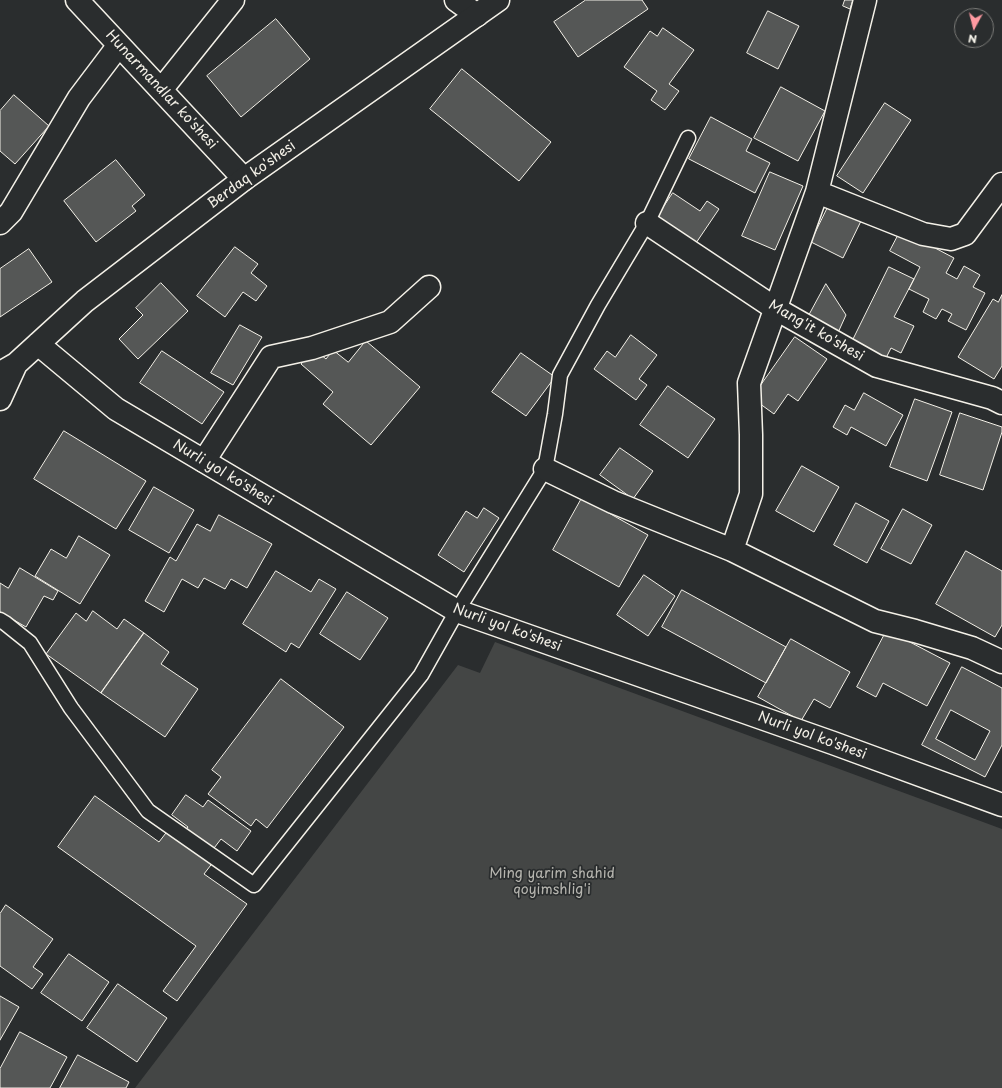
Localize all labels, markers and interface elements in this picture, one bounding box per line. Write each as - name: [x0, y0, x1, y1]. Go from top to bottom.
- north arrow: [954, 8, 994, 48]
- street label: Hunarmandlar ko'shesi: [102, 27, 220, 153]
- text: N: [967, 30, 978, 48]
- street label: Berdaq ko'shesi: [205, 138, 299, 212]
- street label: Mang'it ko'shesi: [765, 297, 867, 365]
- street label: Nurli yol ko'shesi: [170, 436, 276, 510]
- street label: Nurli yol ko'shesi: [450, 601, 564, 655]
- street label: Nurli yol ko'shesi: [755, 709, 869, 763]
- park label: Ming yarim shahid qoyimshlig'i: [489, 866, 615, 898]

